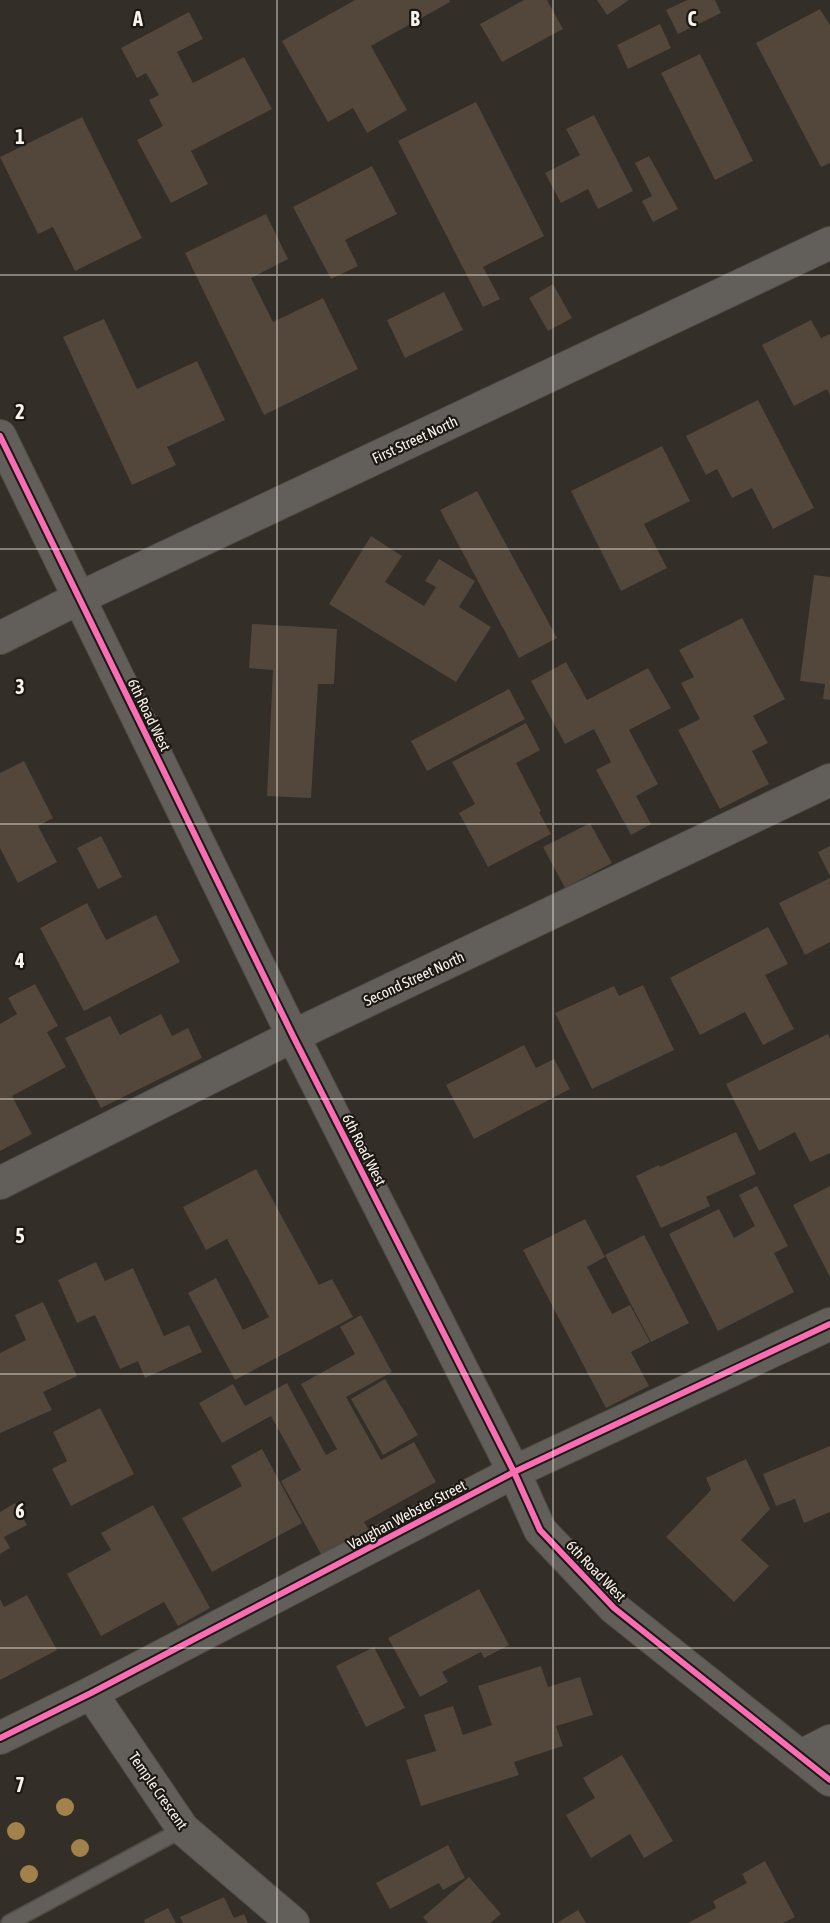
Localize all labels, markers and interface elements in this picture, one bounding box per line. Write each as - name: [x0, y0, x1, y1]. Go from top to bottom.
- text: A: [132, 7, 143, 30]
- text: B: [410, 7, 420, 30]
- text: C: [688, 7, 697, 30]
- text: 1: [15, 125, 25, 148]
- text: 2: [15, 400, 25, 423]
- street label: First Street North: [369, 412, 460, 467]
- text: 3: [15, 675, 25, 698]
- street label: 6th Road West: [125, 676, 174, 754]
- street label: Second Street North: [361, 948, 467, 1009]
- text: 4: [14, 949, 25, 972]
- street label: 6th Road West: [339, 1111, 390, 1188]
- text: 5: [15, 1224, 25, 1247]
- street label: Vaughan Webster Street: [345, 1476, 469, 1553]
- text: 6: [15, 1499, 25, 1522]
- street label: 6th Road West: [563, 1537, 630, 1605]
- street label: Temple Crescent: [126, 1749, 191, 1833]
- text: 7: [15, 1773, 25, 1796]

